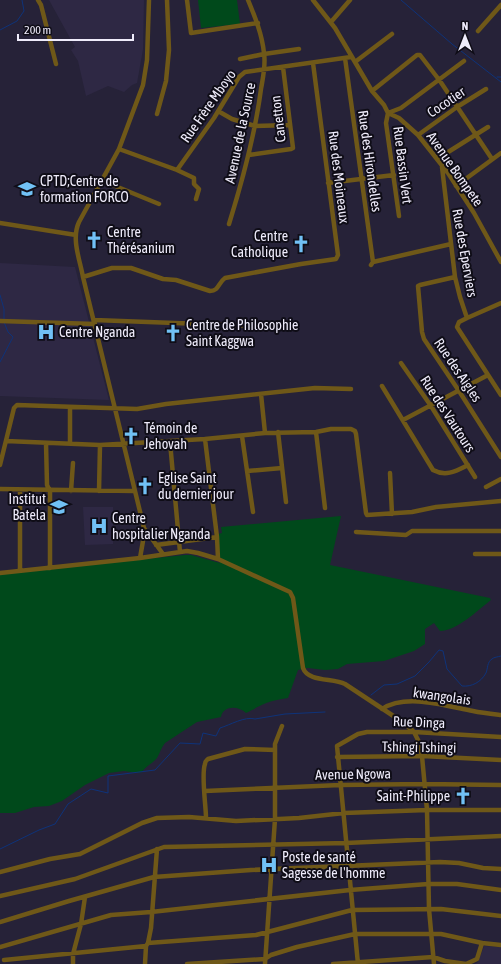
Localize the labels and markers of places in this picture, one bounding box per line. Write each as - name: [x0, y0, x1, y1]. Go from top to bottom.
- place label: CPTD;Centre de formation FORCO: [40, 173, 129, 205]
- school or university icon: CPTD;Centre de formation FORCO: [17, 179, 37, 199]
- place label: Centre Thérésanium: [107, 224, 175, 256]
- place label: Centre Catholique: [231, 228, 288, 260]
- church icon: Centre Thérésanium: [84, 230, 104, 250]
- church icon: Centre Catholique: [291, 234, 311, 254]
- place label: Centre de Philosophie Saint Kaggwa: [186, 317, 298, 349]
- hospital icon: Centre Nganda: [36, 322, 56, 342]
- church icon: Centre de Philosophie Saint Kaggwa: [163, 323, 183, 343]
- place label: Centre Nganda: [59, 324, 135, 340]
- place label: Témoin de Jehovah: [144, 420, 197, 452]
- church icon: Témoin de Jehovah: [121, 426, 141, 446]
- place label: Eglise Saint du dernier jour: [158, 470, 234, 502]
- church icon: Eglise Saint du dernier jour: [135, 476, 155, 496]
- place label: Institut Batela: [9, 491, 46, 523]
- school or university icon: Institut Batela: [49, 497, 69, 517]
- place label: Centre hospitalier Nganda: [112, 510, 211, 542]
- hospital icon: Centre hospitalier Nganda: [89, 516, 109, 536]
- church icon: Saint-Philippe: [453, 786, 473, 806]
- place label: Saint-Philippe: [377, 788, 450, 804]
- place label: Poste de santé Sagesse de l'homme: [282, 849, 385, 881]
- hospital icon: Poste de santé Sagesse de l'homme: [259, 855, 279, 875]

